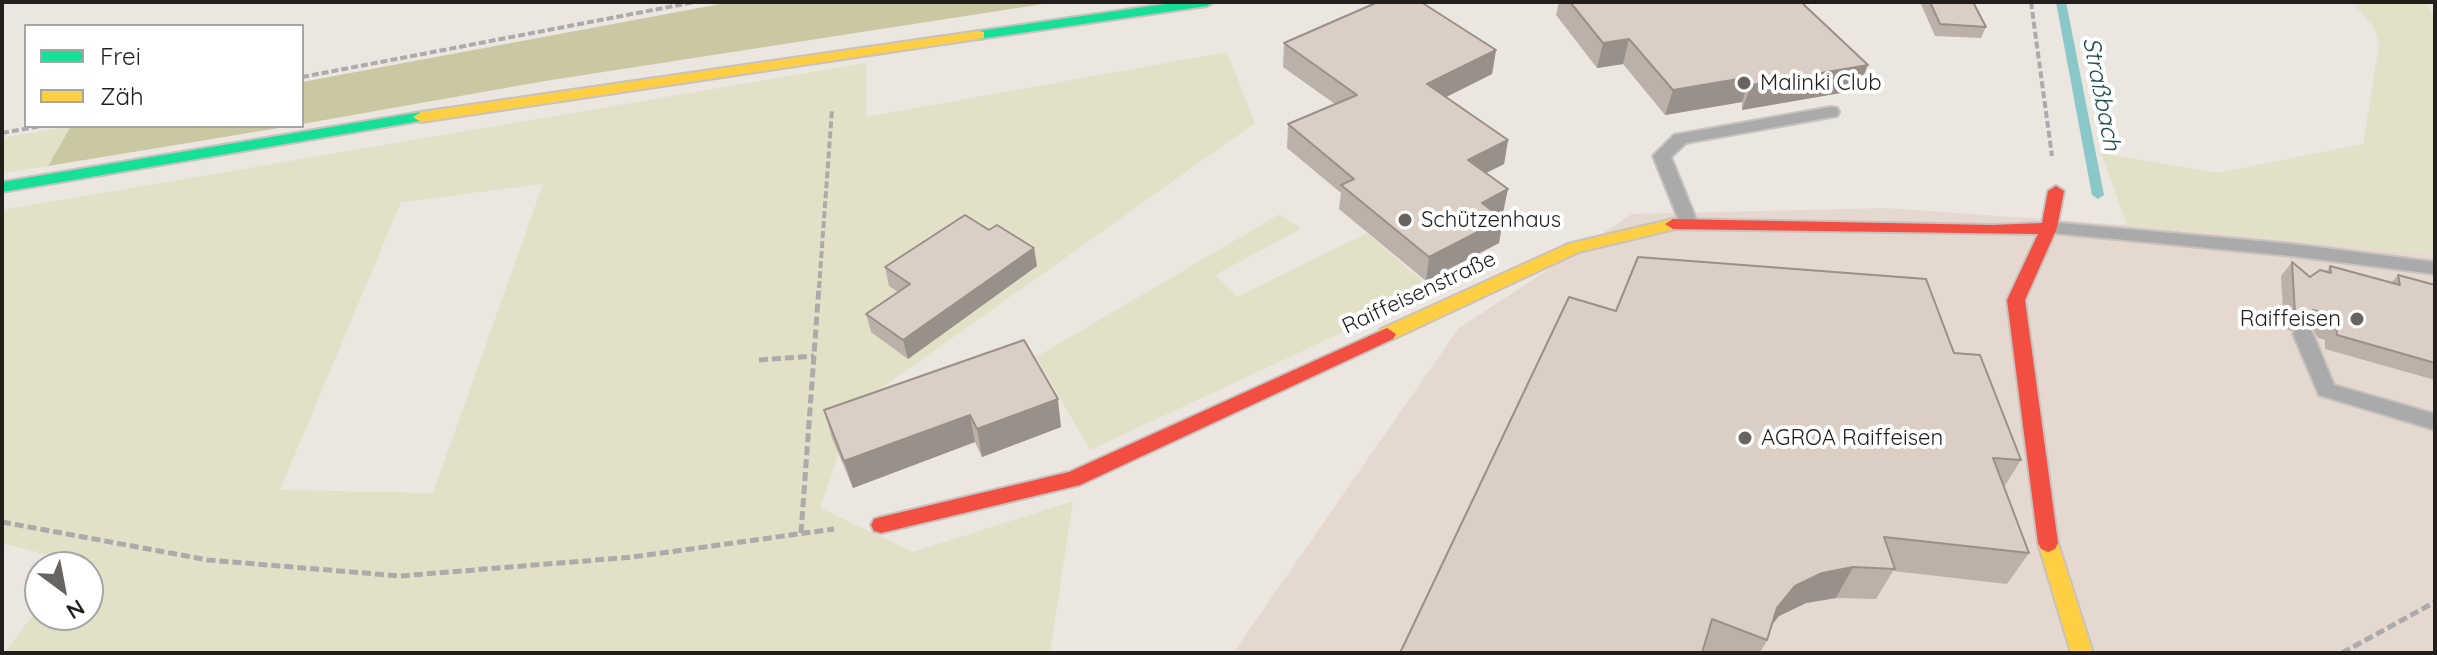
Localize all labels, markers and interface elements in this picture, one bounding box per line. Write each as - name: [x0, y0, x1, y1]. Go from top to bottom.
- legend: [24, 24, 304, 128]
- water label: Straßbach: [2076, 35, 2126, 153]
- text: Frei: [100, 41, 141, 71]
- place label: Malinki Club: [1760, 70, 1882, 96]
- marker: Malinki Club: [1735, 74, 1753, 92]
- text: Zäh: [100, 81, 144, 111]
- place label: Schützenhaus: [1421, 207, 1561, 233]
- marker: Schützenhaus: [1396, 211, 1414, 229]
- street label: Raiffeisenstraße: [1338, 246, 1500, 340]
- place label: Raiffeisen: [2240, 306, 2341, 332]
- marker: Raiffeisen: [2348, 310, 2366, 328]
- place label: AGROA Raiffeisen: [1761, 425, 1943, 451]
- marker: AGROA Raiffeisen: [1736, 429, 1754, 447]
- north arrow: [24, 551, 104, 631]
- text: N: [61, 593, 90, 626]

